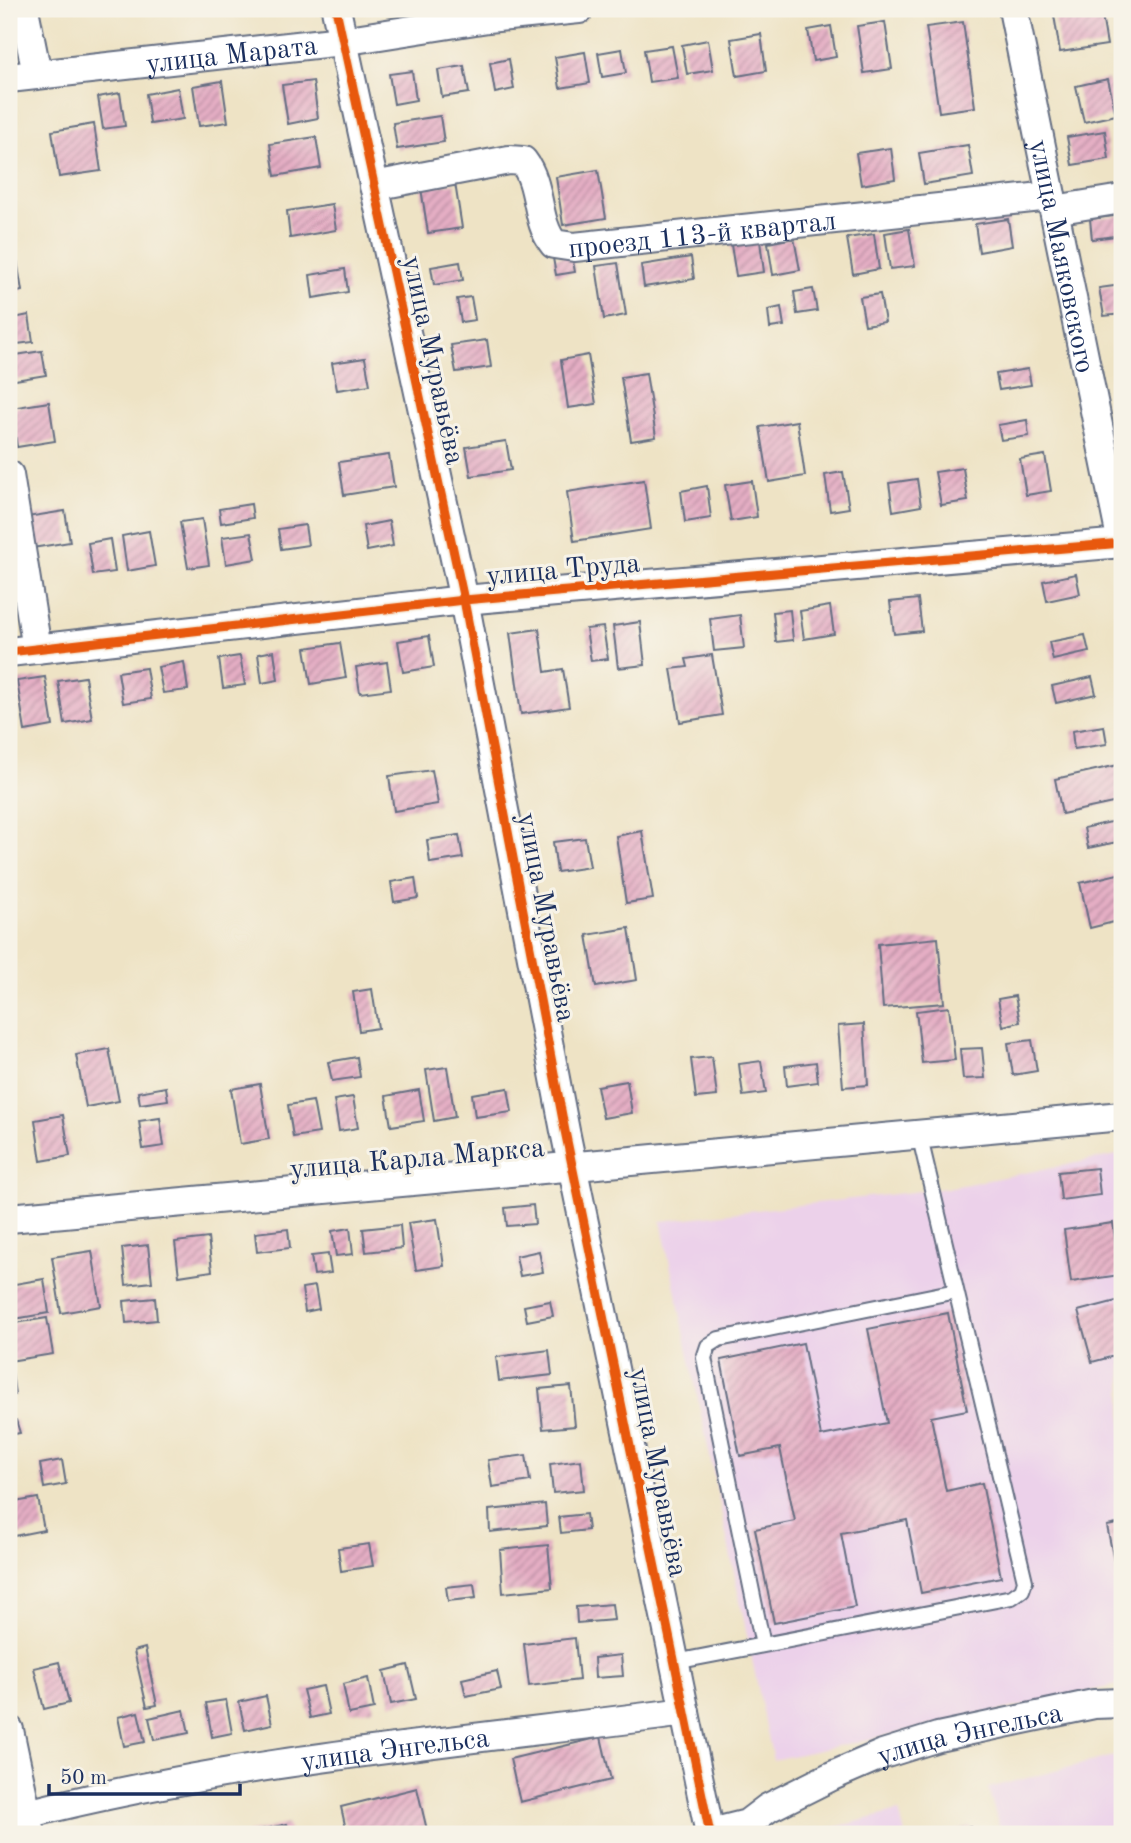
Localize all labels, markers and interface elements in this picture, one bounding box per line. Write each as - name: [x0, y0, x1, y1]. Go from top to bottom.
- street label: улица Марата: [145, 33, 319, 80]
- street label: улица Маяковского: [1023, 137, 1098, 376]
- street label: проезд 113-й квартал: [567, 208, 838, 265]
- street label: улица Муравьёва: [396, 254, 468, 468]
- street label: улица Труда: [485, 550, 642, 592]
- street label: улица Муравьёва: [511, 810, 579, 1025]
- street label: улица Карла Маркса: [289, 1135, 546, 1185]
- street label: улица Муравьёва: [623, 1365, 691, 1580]
- street label: улица Энгельса: [874, 1700, 1065, 1772]
- street label: улица Энгельса: [299, 1725, 491, 1778]
- scale bar: [49, 1752, 240, 1796]
- text: 50 m: [60, 1768, 107, 1789]

